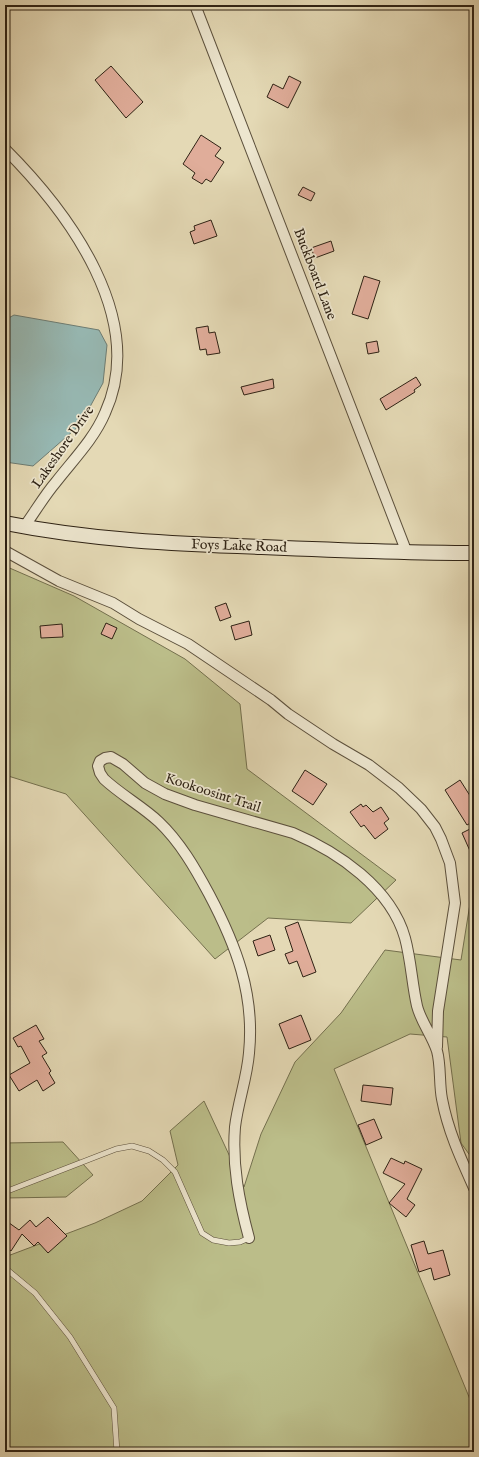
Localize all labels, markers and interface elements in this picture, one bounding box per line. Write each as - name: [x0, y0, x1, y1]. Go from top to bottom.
- street label: Buckboard Lane: [289, 226, 341, 323]
- street label: Lakeshore Drive: [28, 402, 98, 492]
- street label: Foys Lake Road: [191, 535, 288, 557]
- street label: Kookoosint Trail: [163, 769, 263, 817]

